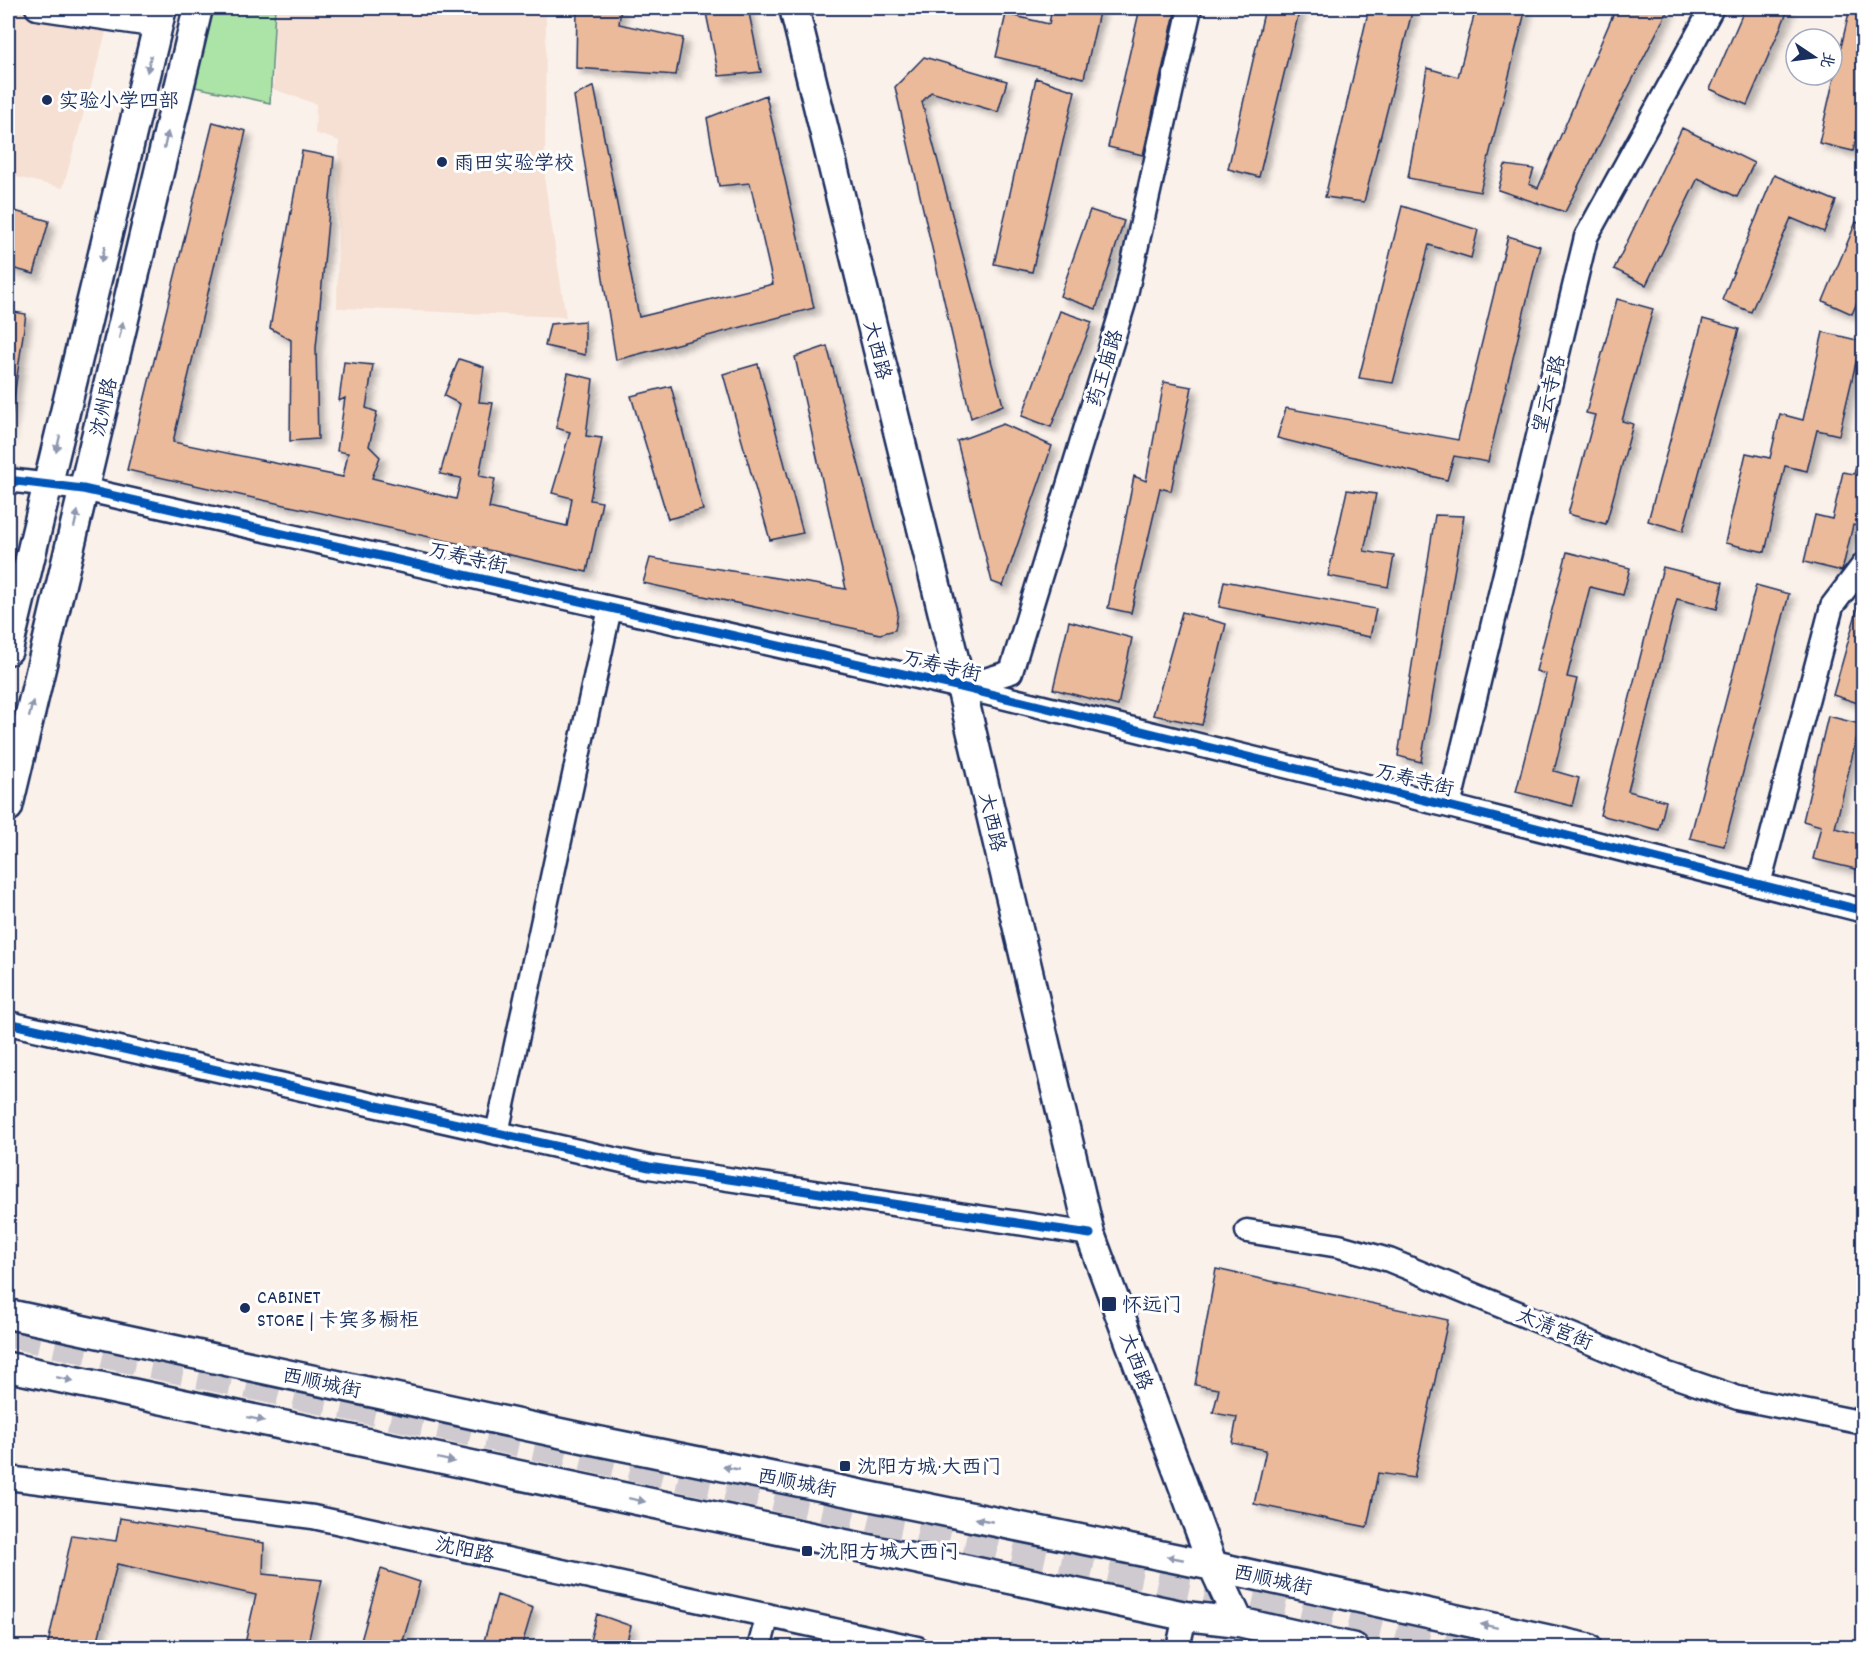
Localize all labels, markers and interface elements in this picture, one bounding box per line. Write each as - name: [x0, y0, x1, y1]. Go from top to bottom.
- north arrow: [1784, 27, 1844, 87]
- text: 北: [1813, 49, 1839, 70]
- one-way arrow: [143, 55, 153, 74]
- place label: 实验小学四部: [59, 89, 179, 117]
- marker: 实验小学四部: [40, 93, 54, 107]
- one-way arrow: [162, 131, 172, 149]
- place label: 雨田实验学校: [454, 151, 574, 179]
- marker: 雨田实验学校: [435, 155, 449, 169]
- one-way arrow: [98, 245, 108, 263]
- street label: 大西路: [854, 318, 896, 384]
- one-way arrow: [117, 320, 127, 339]
- street label: 药王庙路: [1082, 326, 1132, 411]
- street label: 望云寺路: [1528, 352, 1574, 437]
- street label: 沈州路: [86, 374, 127, 440]
- one-way arrow: [52, 434, 62, 453]
- one-way arrow: [72, 509, 81, 528]
- street label: 万寿寺街: [425, 537, 509, 583]
- street label: 万寿寺街: [899, 645, 983, 691]
- one-way arrow: [26, 700, 36, 718]
- street label: 万寿寺街: [1372, 759, 1456, 805]
- street label: 大西路: [970, 790, 1011, 856]
- place label: CABINET STORE | 卡宾多橱柜: [257, 1285, 419, 1336]
- place label: 怀远门: [1122, 1293, 1182, 1321]
- marker: 怀远门: [1100, 1295, 1118, 1313]
- marker: CABINET STORE | 卡宾多橱柜: [238, 1301, 252, 1315]
- street label: 太清宫街: [1512, 1303, 1596, 1359]
- street label: 大西路: [1111, 1329, 1158, 1396]
- street label: 西顺城街: [279, 1363, 363, 1407]
- one-way arrow: [55, 1375, 74, 1384]
- one-way arrow: [246, 1415, 265, 1425]
- place label: 沈阳方城·大西门: [857, 1455, 1002, 1483]
- one-way arrow: [437, 1456, 456, 1465]
- marker: 沈阳方城·大西门: [838, 1459, 852, 1473]
- one-way arrow: [722, 1463, 741, 1472]
- street label: 西顺城街: [754, 1464, 838, 1506]
- one-way arrow: [628, 1496, 647, 1505]
- one-way arrow: [975, 1514, 994, 1524]
- street label: 沈阳路: [432, 1532, 498, 1572]
- place label: 沈阳方城大西门: [819, 1540, 959, 1568]
- marker: 沈阳方城大西门: [800, 1544, 814, 1558]
- one-way arrow: [1166, 1553, 1185, 1562]
- street label: 西顺城街: [1230, 1560, 1314, 1604]
- one-way arrow: [1479, 1621, 1498, 1630]

